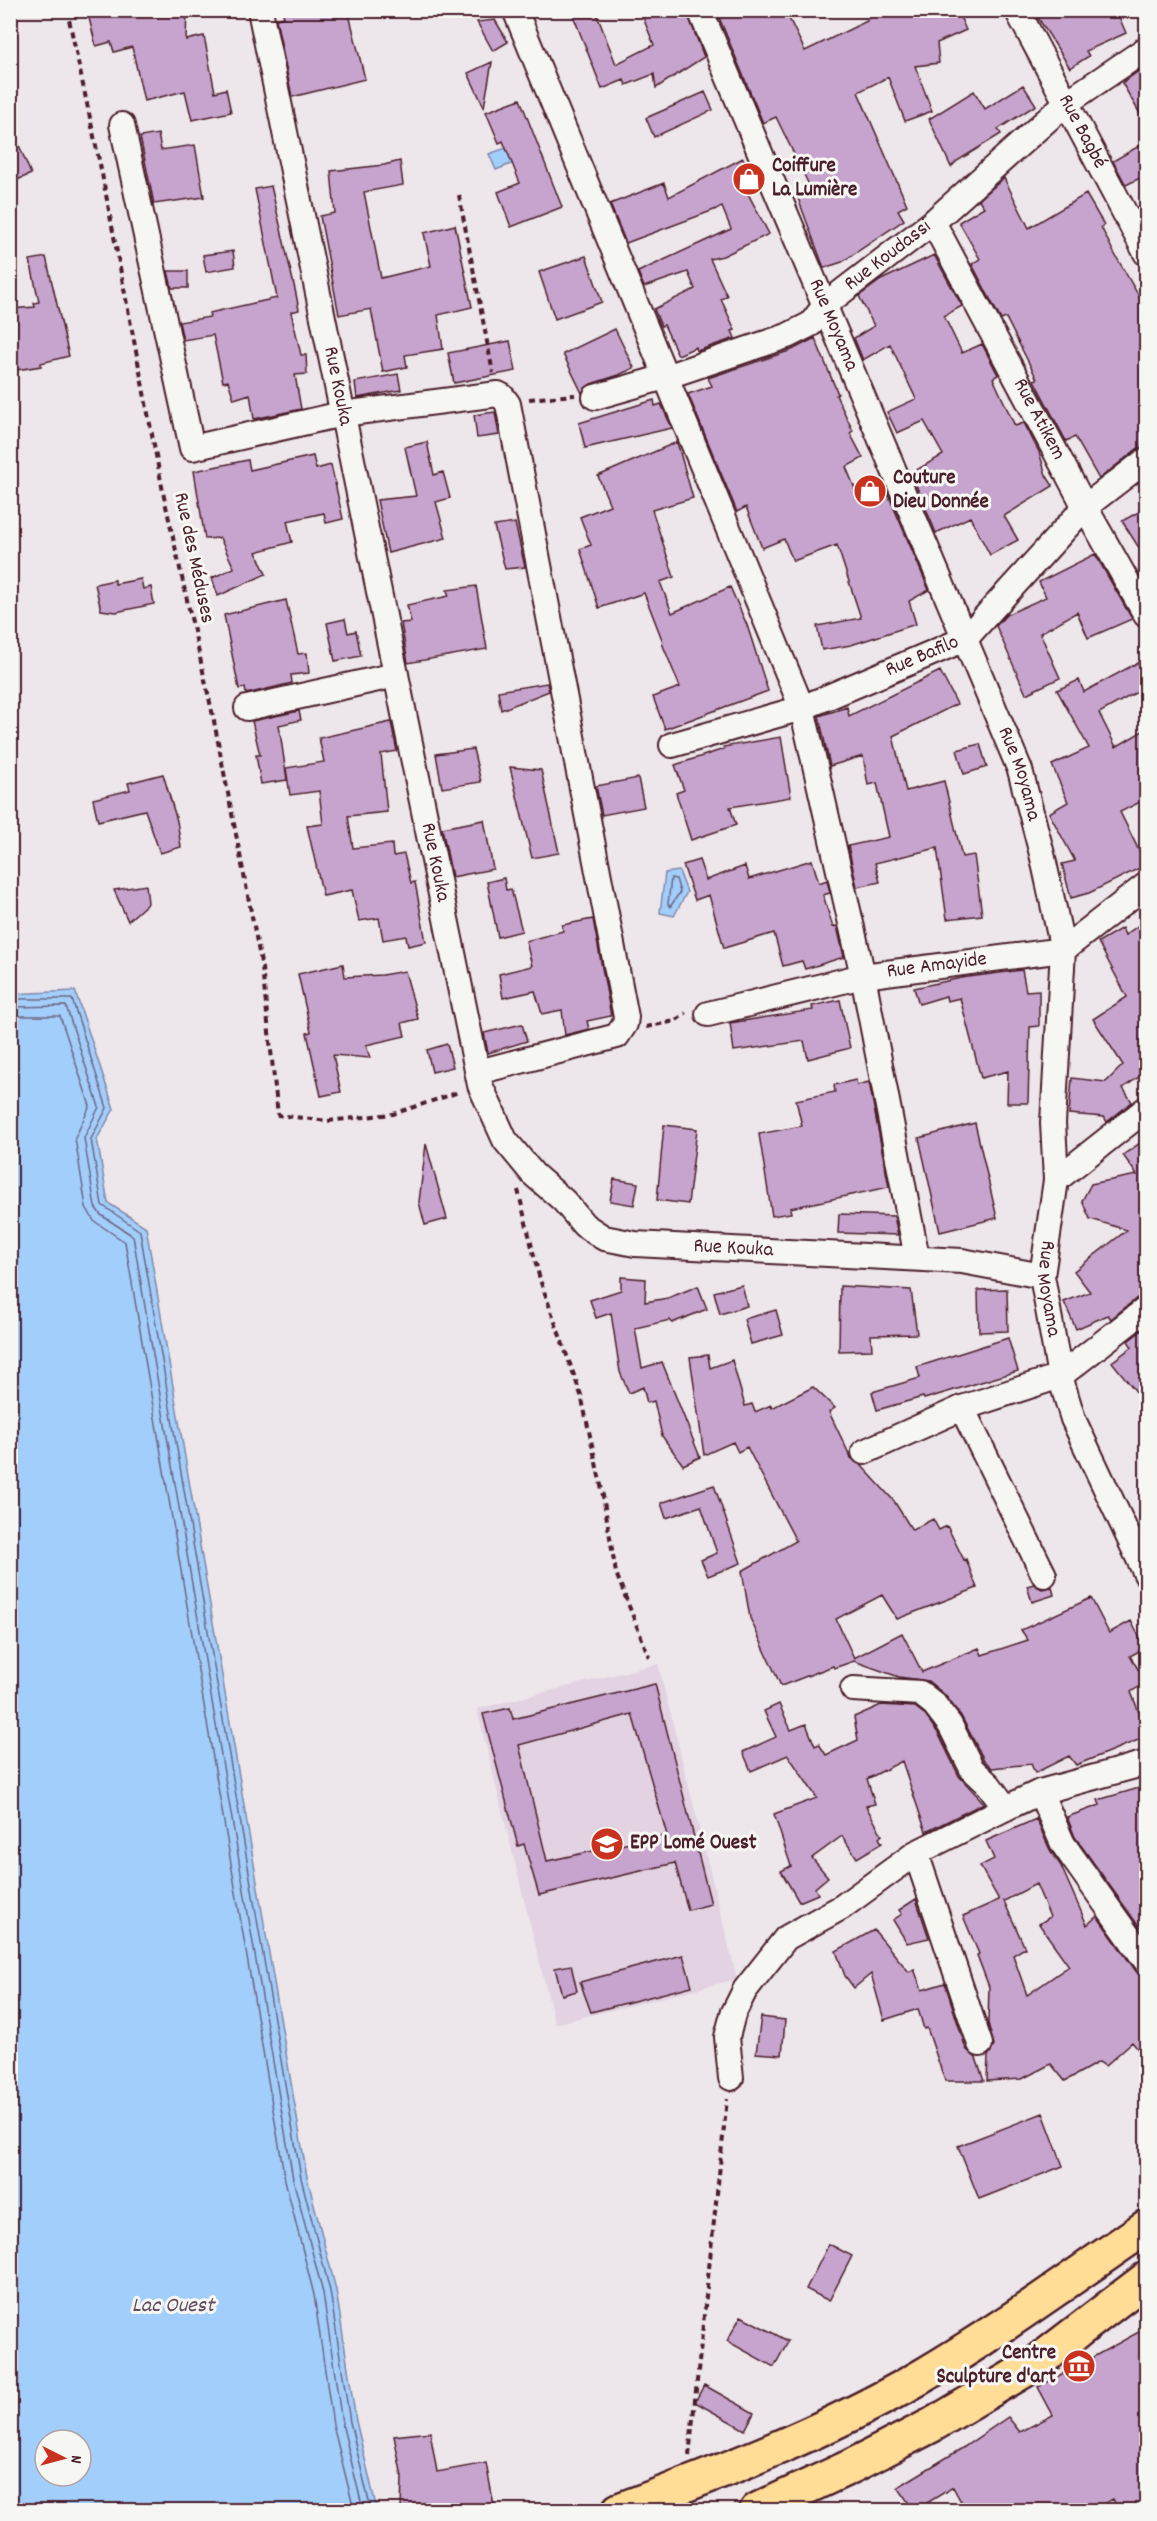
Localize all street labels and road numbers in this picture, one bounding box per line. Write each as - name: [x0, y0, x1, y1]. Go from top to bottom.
- street label: Rue Bagbé: [1050, 89, 1114, 174]
- street label: Rue Koudassi: [839, 213, 938, 299]
- street label: Rue Moyama: [800, 274, 866, 377]
- street label: Rue Kouka: [314, 344, 360, 430]
- street label: Rue Atikem: [1004, 373, 1073, 466]
- street label: Rue des Méduses: [164, 490, 222, 626]
- street label: Rue Bafilo: [881, 628, 964, 686]
- street label: Rue Moyama: [989, 722, 1048, 825]
- street label: Rue Kouka: [412, 820, 457, 906]
- street label: Rue Amayide: [885, 945, 989, 988]
- street label: Rue Kouka: [693, 1232, 775, 1266]
- street label: Rue Moyama: [1027, 1238, 1068, 1341]

